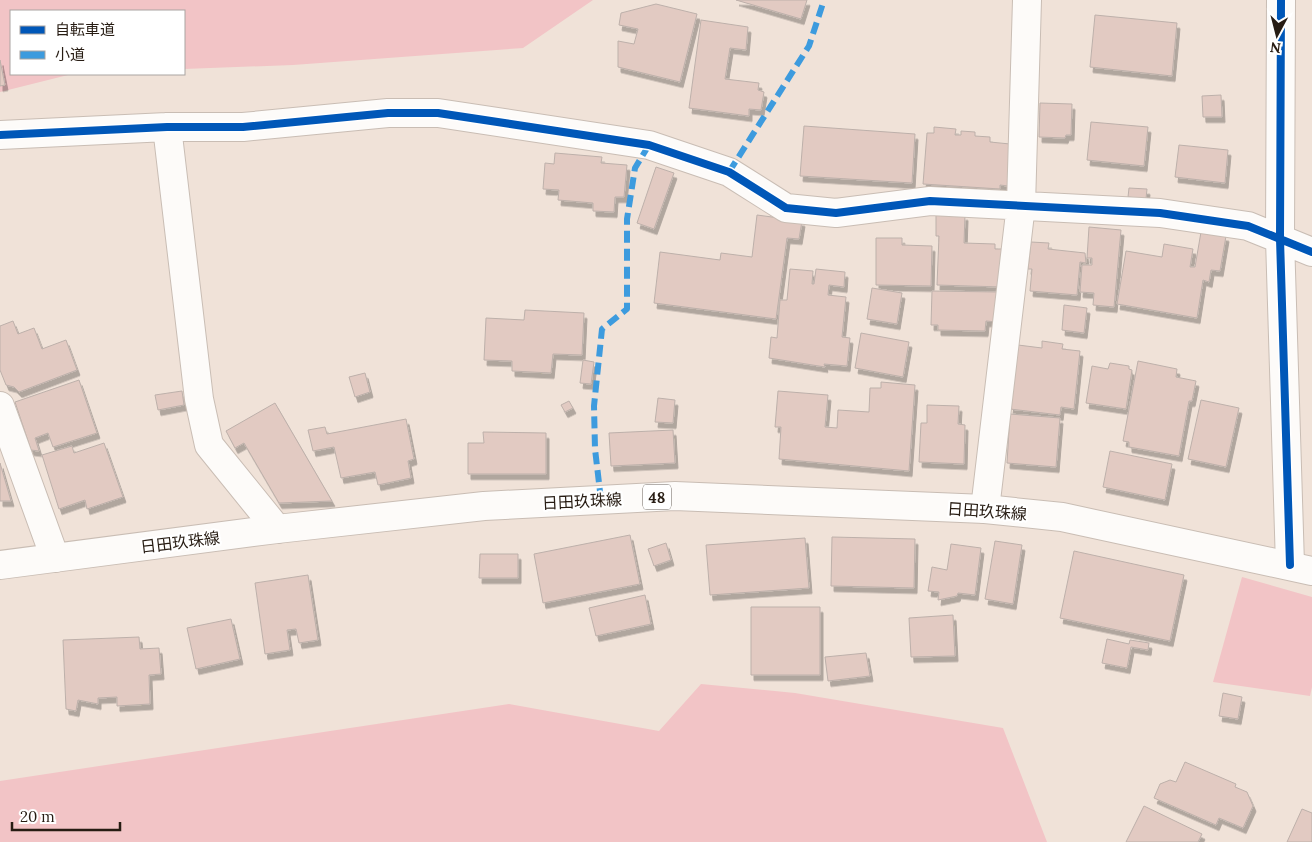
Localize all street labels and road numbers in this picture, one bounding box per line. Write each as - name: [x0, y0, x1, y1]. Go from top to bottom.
- road number: 48: [643, 484, 671, 510]
- street label: 日田玖珠線: [542, 489, 622, 513]
- street label: 日田玖珠線: [946, 498, 1028, 524]
- street label: 日田玖珠線: [139, 527, 221, 557]

